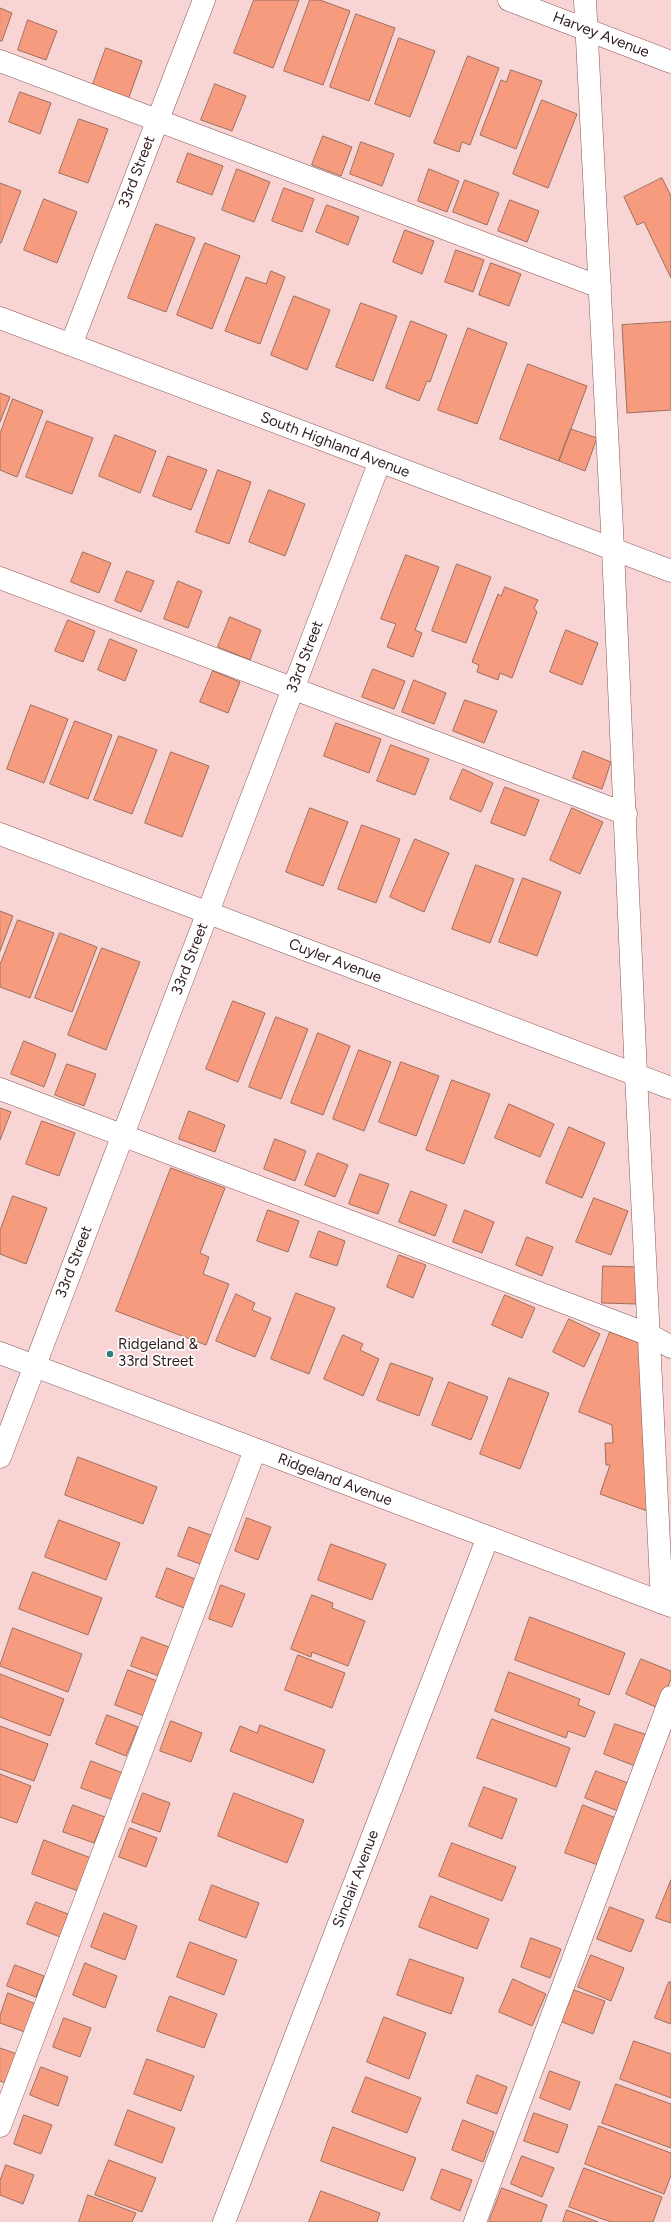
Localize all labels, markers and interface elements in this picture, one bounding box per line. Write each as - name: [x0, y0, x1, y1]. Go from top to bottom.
- street label: Harvey Avenue: [550, 8, 652, 62]
- street label: 33rd Street: [115, 133, 159, 211]
- street label: South Highland Avenue: [258, 408, 412, 482]
- street label: 33rd Street: [283, 618, 327, 696]
- street label: 33rd Street: [168, 920, 212, 998]
- street label: Cuyler Avenue: [286, 935, 384, 987]
- street label: 33rd Street: [52, 1223, 96, 1301]
- place label: Ridgeland & 33rd Street: [118, 1336, 198, 1371]
- marker: Ridgeland & 33rd Street: [105, 1349, 115, 1359]
- street label: Ridgeland Avenue: [275, 1450, 395, 1510]
- street label: Sinclair Avenue: [329, 1828, 383, 1930]

